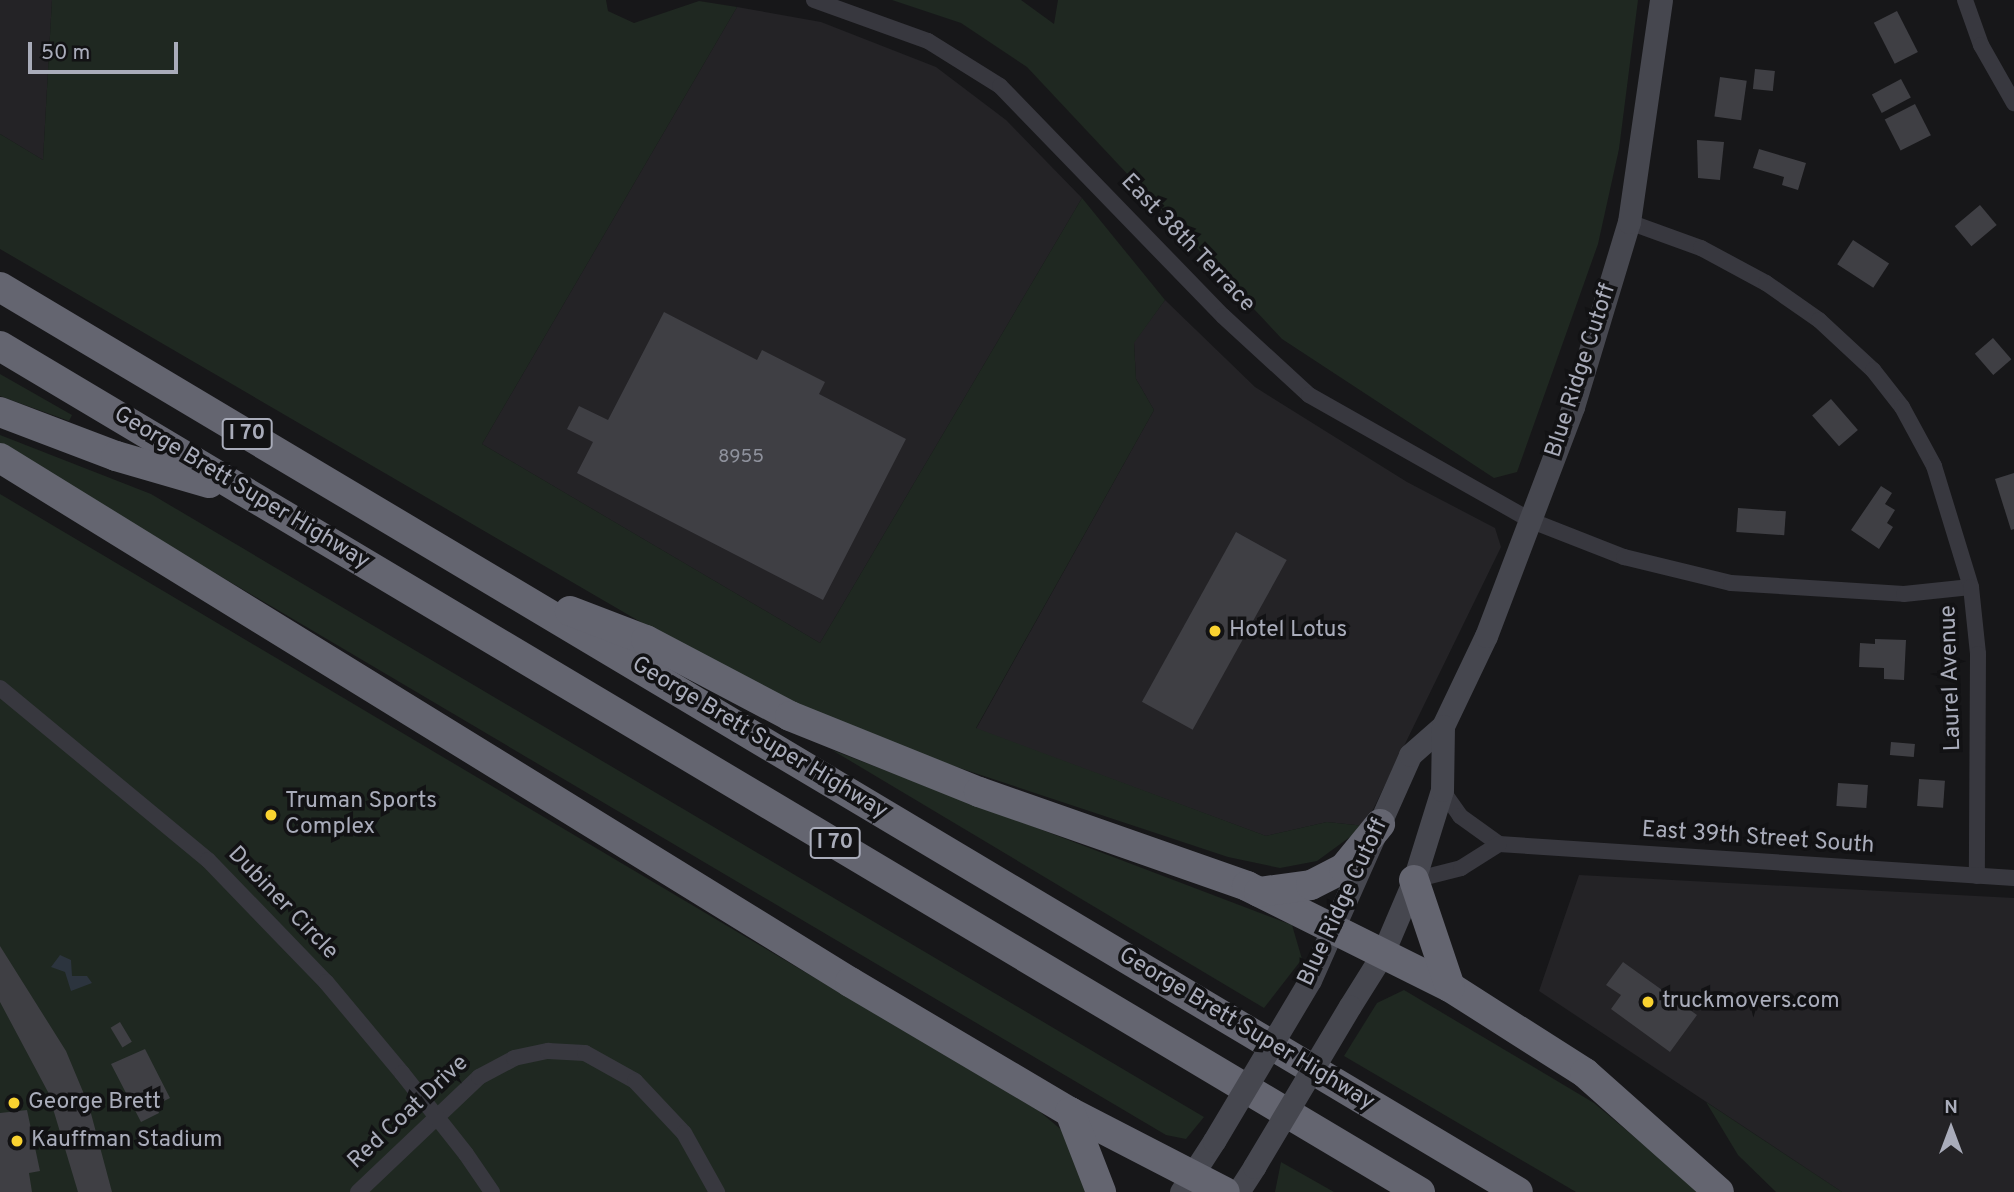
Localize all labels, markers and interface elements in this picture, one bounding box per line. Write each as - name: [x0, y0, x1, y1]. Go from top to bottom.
- scale bar: [32, 28, 182, 72]
- text: 50 m: [41, 40, 90, 67]
- street label: East 38th Terrace: [1114, 169, 1260, 319]
- street label: Blue Ridge Cutoff: [1541, 281, 1623, 461]
- street label: George Brett Super Highway: [108, 402, 374, 576]
- road number: I 70: [221, 416, 273, 452]
- house number: 8955: [718, 447, 764, 469]
- street label: Laurel Avenue: [1936, 604, 1968, 752]
- place label: Hotel Lotus: [1229, 617, 1347, 645]
- marker: Hotel Lotus: [1207, 623, 1223, 639]
- street label: George Brett Super Highway: [626, 652, 892, 826]
- place label: Truman Sports Complex: [285, 788, 437, 842]
- marker: Truman Sports Complex: [263, 807, 279, 823]
- street label: Blue Ridge Cutoff: [1293, 815, 1395, 991]
- street label: East 39th Street South: [1641, 817, 1875, 861]
- road number: I 70: [809, 826, 861, 860]
- street label: Dubiner Circle: [221, 842, 343, 966]
- street label: George Brett Super Highway: [1113, 943, 1379, 1117]
- place label: truckmovers.com: [1662, 988, 1840, 1016]
- marker: truckmovers.com: [1640, 994, 1656, 1010]
- street label: Red Coat Drive: [343, 1050, 475, 1176]
- place label: George Brett: [28, 1089, 161, 1117]
- north arrow: [1916, 1094, 1986, 1164]
- marker: George Brett: [6, 1095, 22, 1111]
- text: N: [1944, 1096, 1958, 1120]
- place label: Kauffman Stadium: [31, 1127, 223, 1155]
- marker: Kauffman Stadium: [9, 1133, 25, 1149]

